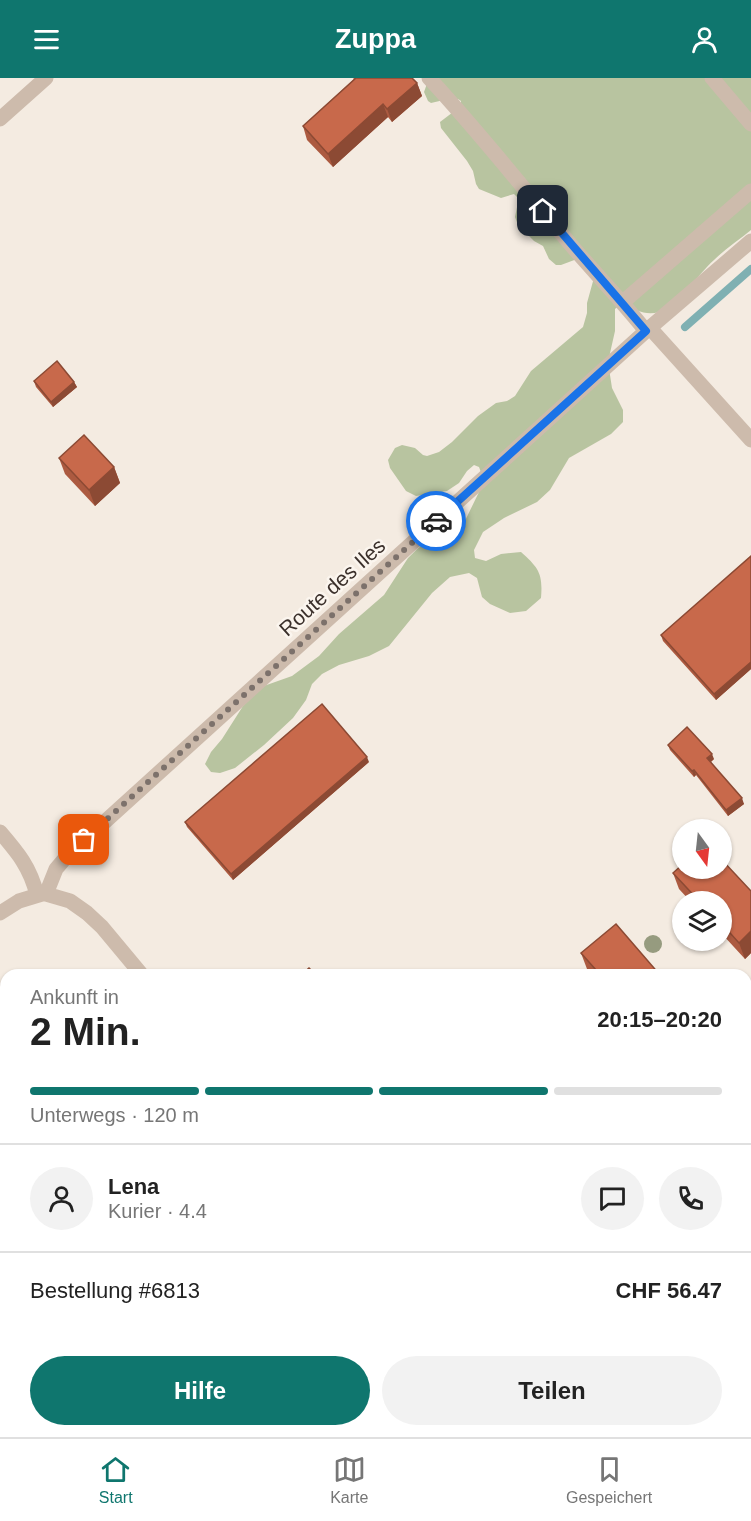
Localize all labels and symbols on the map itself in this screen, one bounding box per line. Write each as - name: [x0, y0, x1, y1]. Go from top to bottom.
- pin: [517, 185, 568, 236]
- courier: [406, 491, 466, 551]
- street label: Route des Iles: [274, 534, 390, 640]
- pin: [58, 814, 109, 865]
- north arrow: [672, 819, 732, 879]

